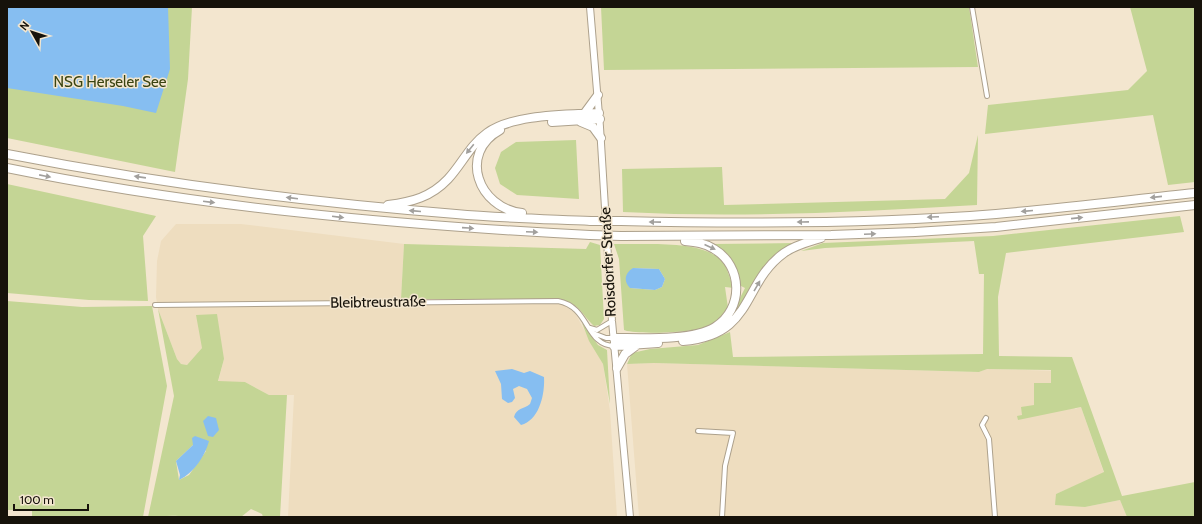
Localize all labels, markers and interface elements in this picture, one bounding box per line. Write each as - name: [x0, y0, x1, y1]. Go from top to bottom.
- north arrow: [12, 12, 52, 52]
- text: N: [16, 18, 32, 33]
- park label: NSG Herseler See: [54, 73, 167, 91]
- one-way arrow: [466, 143, 475, 154]
- one-way arrow: [39, 173, 51, 179]
- one-way arrow: [134, 174, 146, 180]
- one-way arrow: [1150, 194, 1162, 200]
- one-way arrow: [286, 195, 298, 201]
- one-way arrow: [203, 199, 215, 205]
- street label: Roisdorfer Straße: [596, 206, 620, 317]
- one-way arrow: [409, 208, 421, 214]
- one-way arrow: [1021, 208, 1033, 214]
- one-way arrow: [927, 213, 939, 220]
- one-way arrow: [332, 214, 344, 220]
- one-way arrow: [1071, 215, 1083, 221]
- one-way arrow: [648, 219, 661, 225]
- one-way arrow: [796, 219, 809, 225]
- one-way arrow: [462, 224, 474, 231]
- one-way arrow: [526, 228, 538, 235]
- one-way arrow: [864, 231, 877, 237]
- one-way arrow: [704, 244, 715, 250]
- one-way arrow: [753, 280, 760, 292]
- street label: Bleibtreustraße: [330, 292, 426, 312]
- scale bar: [14, 486, 88, 512]
- text: 100 m: [20, 492, 54, 507]

